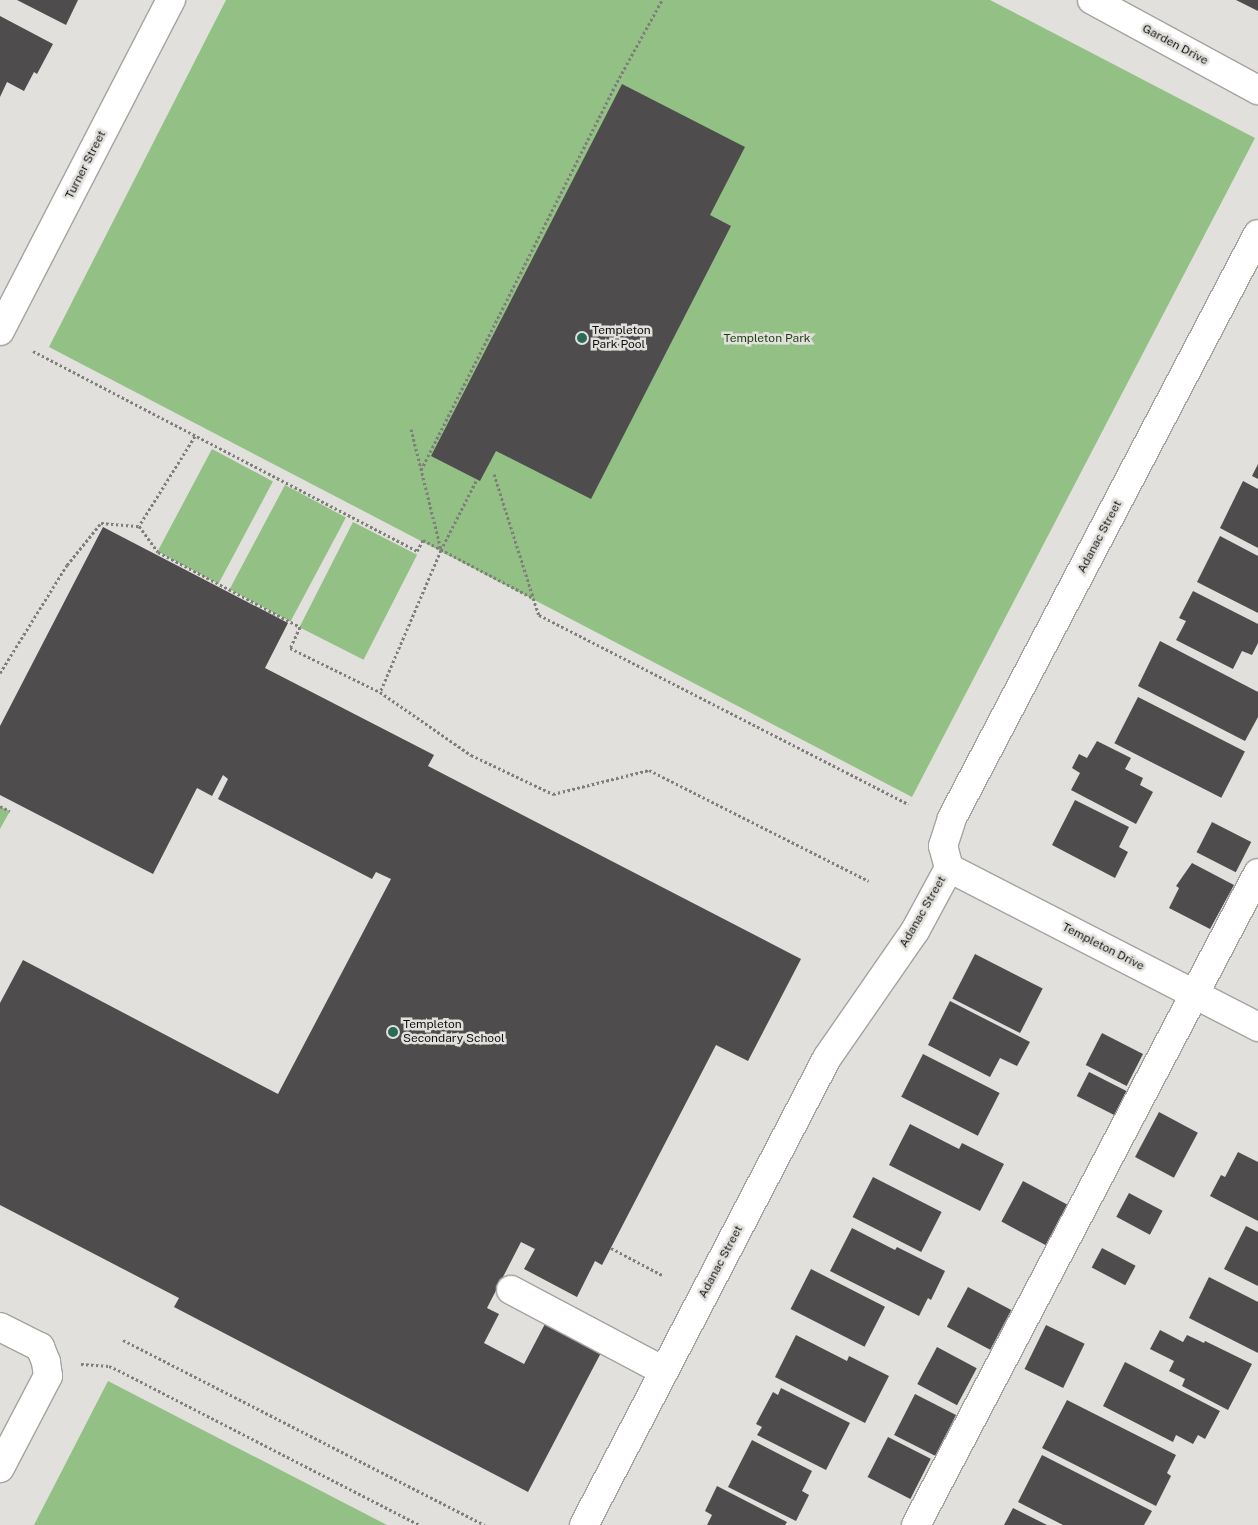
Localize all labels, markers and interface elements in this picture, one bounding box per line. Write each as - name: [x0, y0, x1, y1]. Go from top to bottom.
- street label: Garden Drive: [1140, 22, 1210, 68]
- street label: Turner Street: [63, 129, 109, 201]
- place label: Templeton Park Pool: [592, 324, 651, 352]
- marker: Templeton Park Pool: [576, 332, 588, 344]
- park label: Templeton Park: [723, 332, 811, 346]
- street label: Adanac Street: [1075, 498, 1125, 576]
- street label: Adanac Street: [897, 874, 949, 950]
- street label: Templeton Drive: [1059, 920, 1147, 974]
- place label: Templeton Secondary School: [403, 1018, 505, 1046]
- marker: Templeton Secondary School: [387, 1026, 399, 1038]
- street label: Adanac Street: [696, 1223, 746, 1301]

